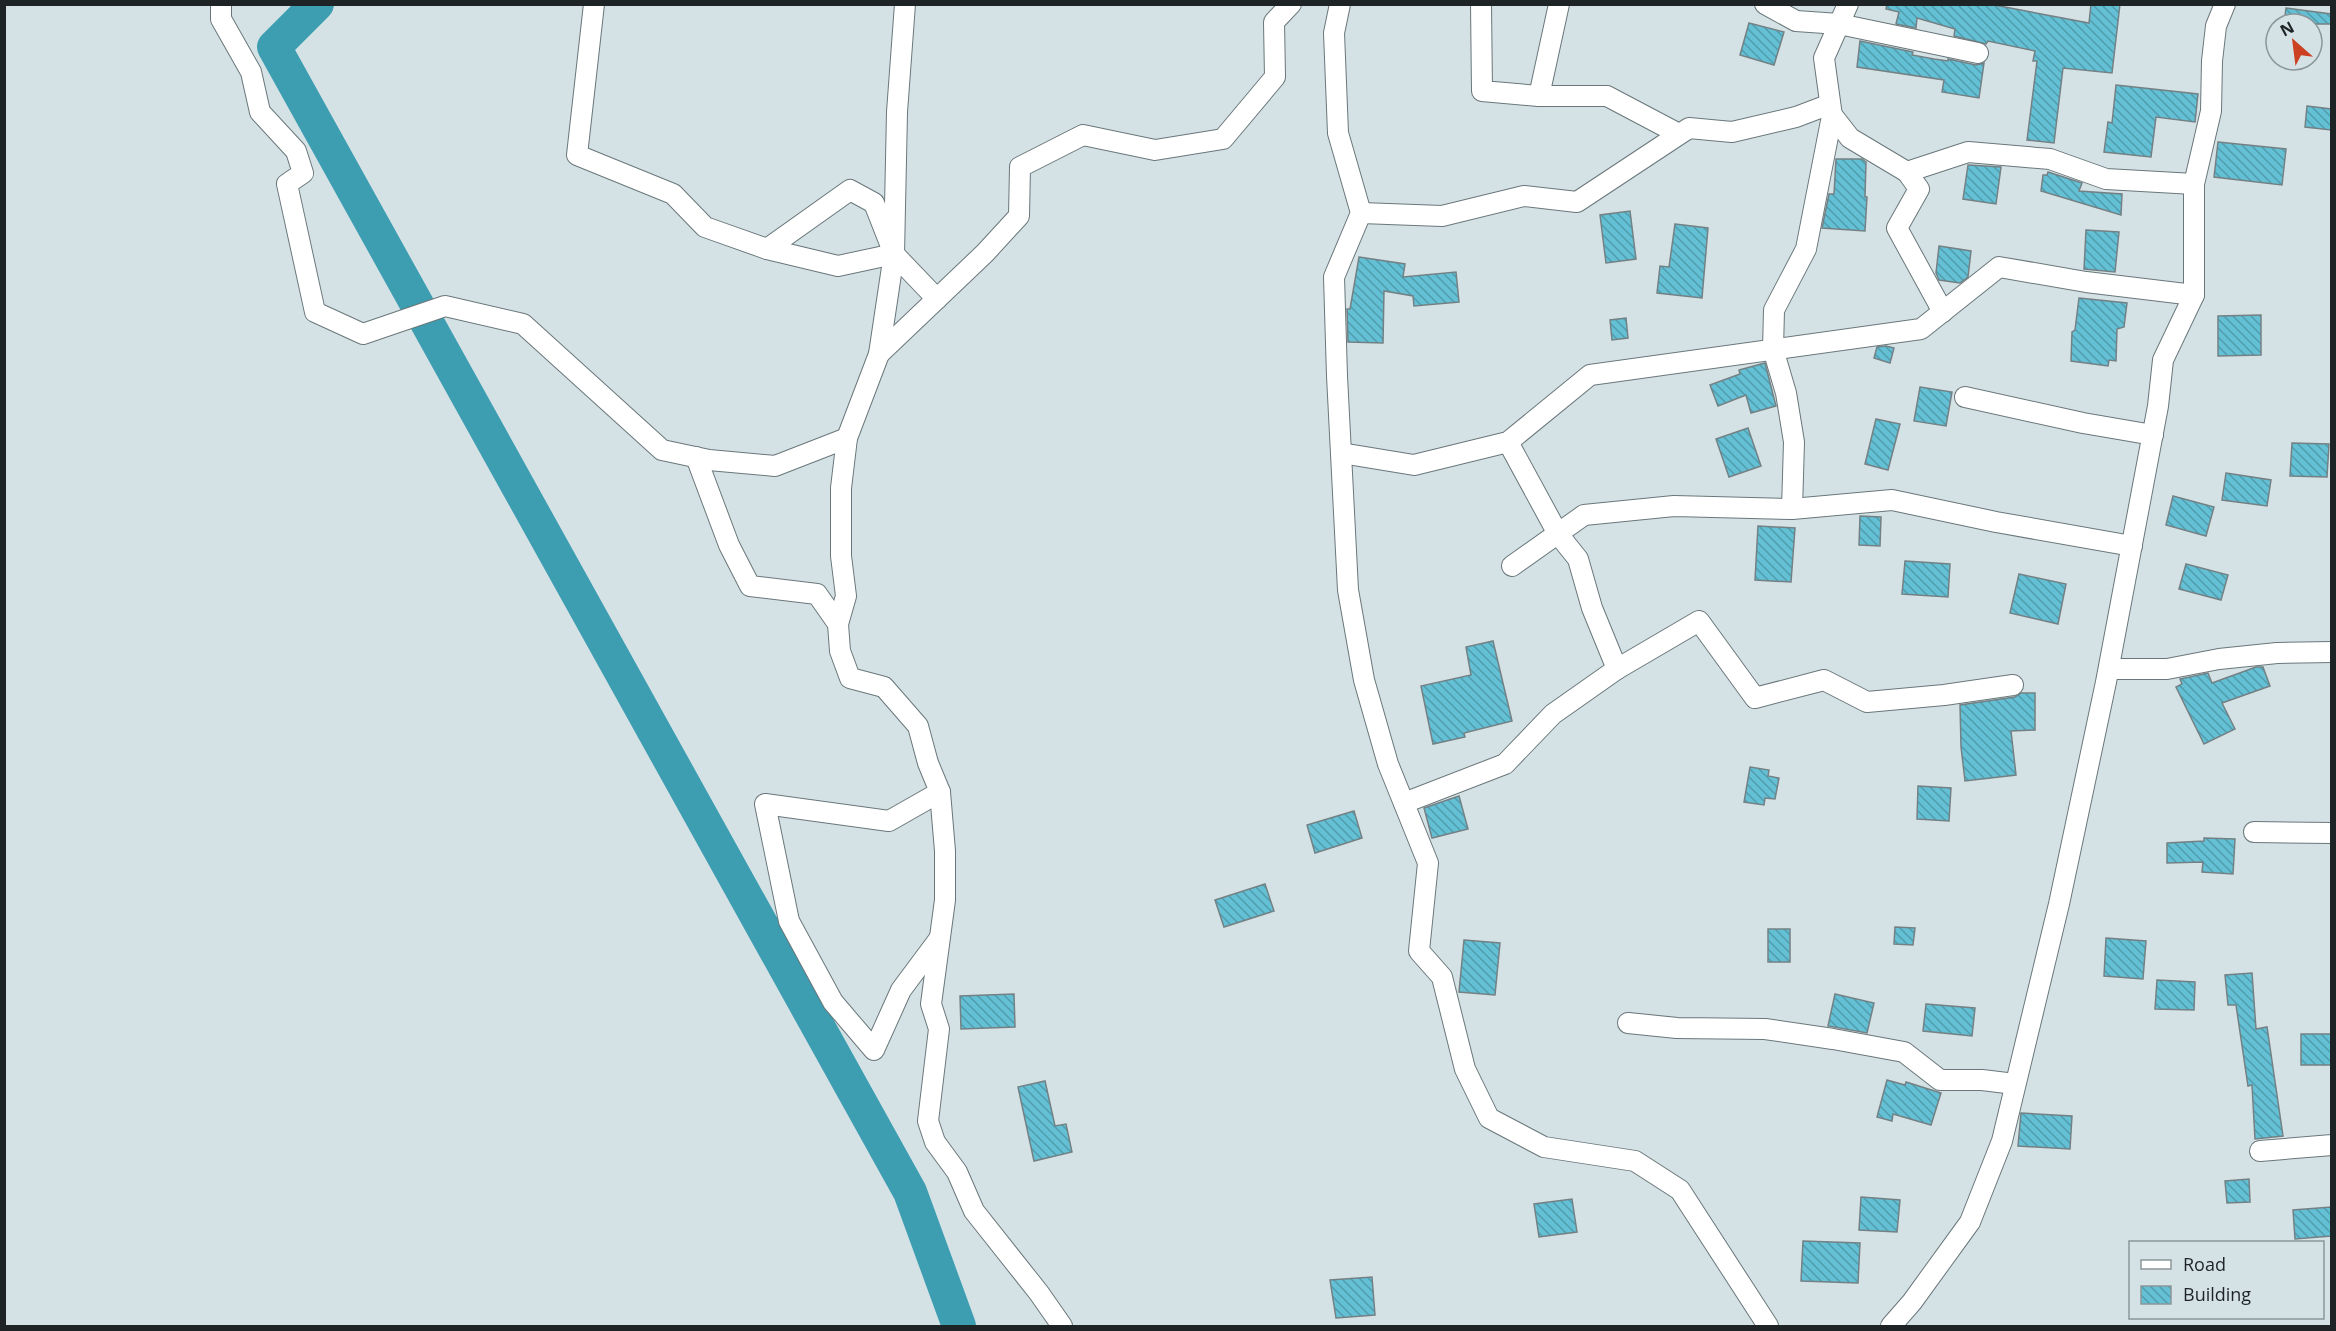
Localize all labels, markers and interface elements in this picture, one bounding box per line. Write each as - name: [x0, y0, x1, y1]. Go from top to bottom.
- north arrow: [2264, 12, 2324, 72]
- text: N: [2276, 16, 2298, 42]
- legend: [2129, 1241, 2324, 1319]
- text: Road: [2183, 1252, 2226, 1276]
- text: Building: [2183, 1282, 2251, 1306]

